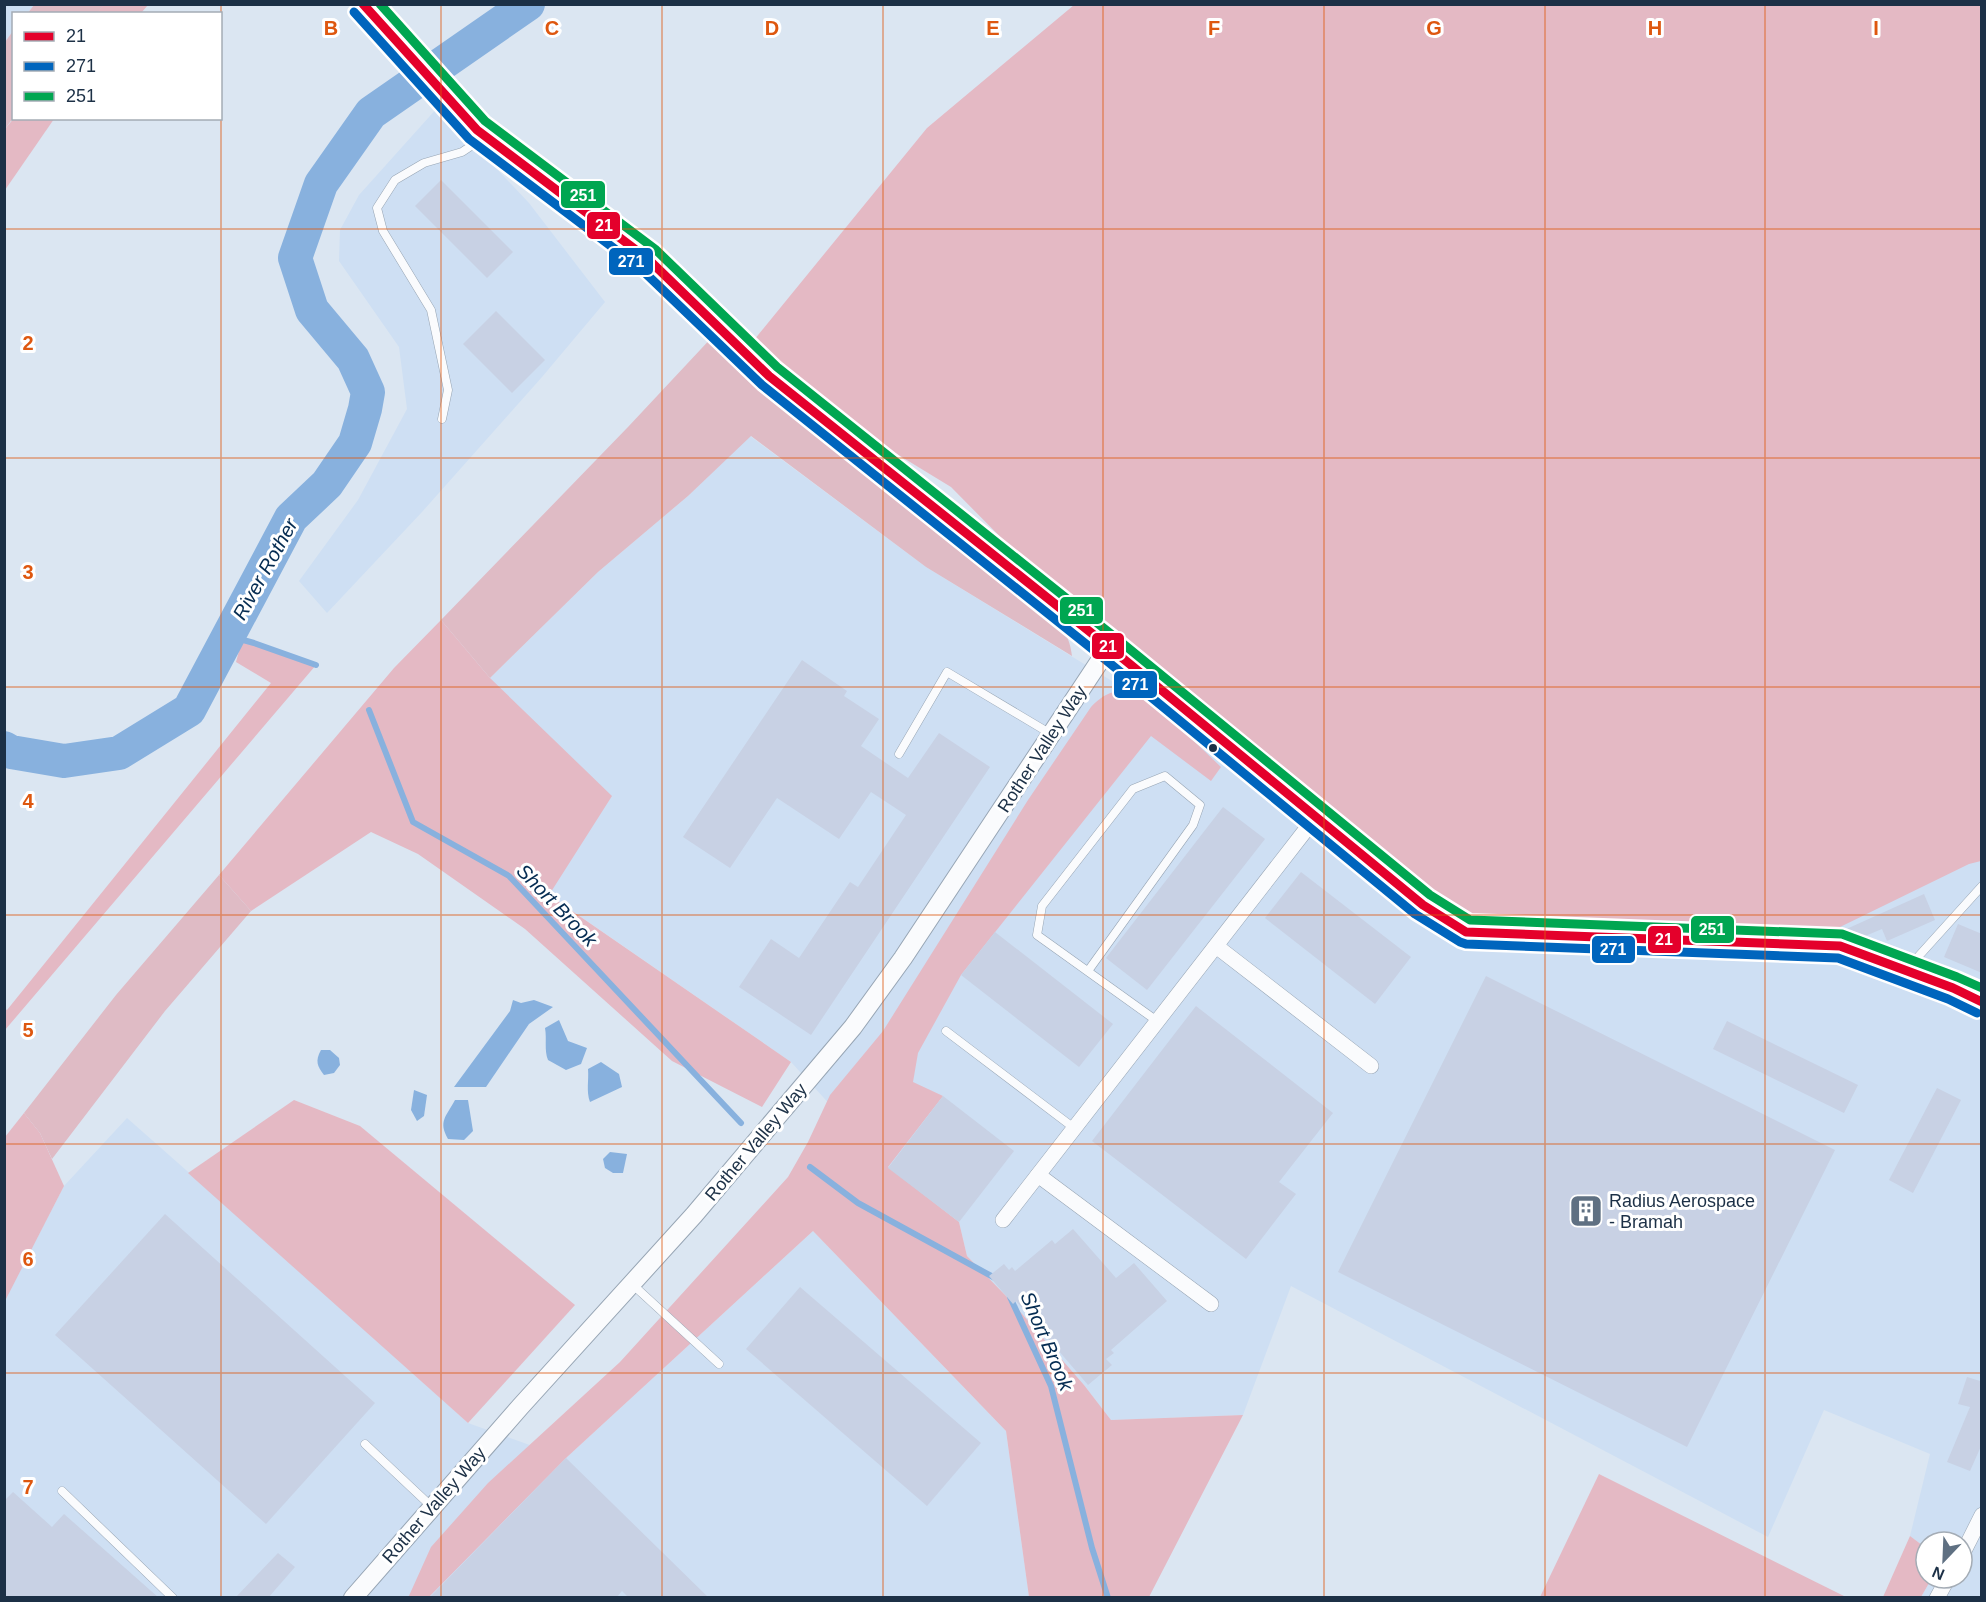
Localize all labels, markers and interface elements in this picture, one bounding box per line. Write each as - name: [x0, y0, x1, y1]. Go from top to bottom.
- legend: [12, 12, 222, 120]
- text: B: [324, 17, 338, 39]
- text: C: [545, 17, 559, 39]
- text: D: [765, 17, 779, 39]
- text: E: [986, 17, 1000, 39]
- text: F: [1208, 17, 1220, 39]
- text: G: [1426, 17, 1442, 39]
- text: H: [1648, 17, 1662, 39]
- text: I: [1873, 17, 1879, 39]
- text: 21: [66, 26, 86, 46]
- text: 271: [66, 56, 96, 76]
- text: 251: [66, 86, 96, 106]
- line badge: 251: [560, 180, 606, 209]
- text: 251: [570, 187, 596, 204]
- line badge: 21: [586, 211, 621, 240]
- text: 21: [595, 217, 613, 234]
- line badge: 271: [608, 247, 654, 276]
- text: 271: [618, 253, 644, 270]
- text: 2: [22, 332, 34, 354]
- water label: River Rother: [228, 513, 302, 623]
- text: 3: [22, 561, 34, 583]
- line badge: 251: [1059, 596, 1104, 625]
- text: 251: [1068, 602, 1094, 619]
- line badge: 21: [1091, 632, 1125, 660]
- text: 21: [1099, 638, 1117, 655]
- line badge: 271: [1113, 670, 1158, 699]
- text: 271: [1122, 676, 1148, 693]
- street label: Rother Valley Way: [994, 682, 1090, 816]
- unlabelled marker: [1207, 742, 1219, 754]
- text: 4: [22, 790, 34, 812]
- water label: Short Brook: [512, 859, 602, 951]
- line badge: 251: [1690, 915, 1735, 944]
- text: 251: [1699, 921, 1725, 938]
- line badge: 21: [1647, 925, 1682, 954]
- text: 21: [1655, 931, 1673, 948]
- line badge: 271: [1591, 935, 1636, 964]
- text: 271: [1600, 941, 1626, 958]
- text: 5: [22, 1019, 34, 1041]
- street label: Rother Valley Way: [701, 1079, 811, 1205]
- place label: Radius Aerospace - Bramah: [1609, 1191, 1755, 1232]
- building icon: Radius Aerospace - Bramah: [1568, 1193, 1604, 1229]
- text: 6: [22, 1248, 34, 1270]
- water label: Short Brook: [1016, 1288, 1078, 1395]
- street label: Rother Valley Way: [378, 1443, 490, 1567]
- text: 7: [22, 1476, 34, 1498]
- north arrow: [1914, 1530, 1974, 1590]
- text: N: [1930, 1563, 1947, 1583]

